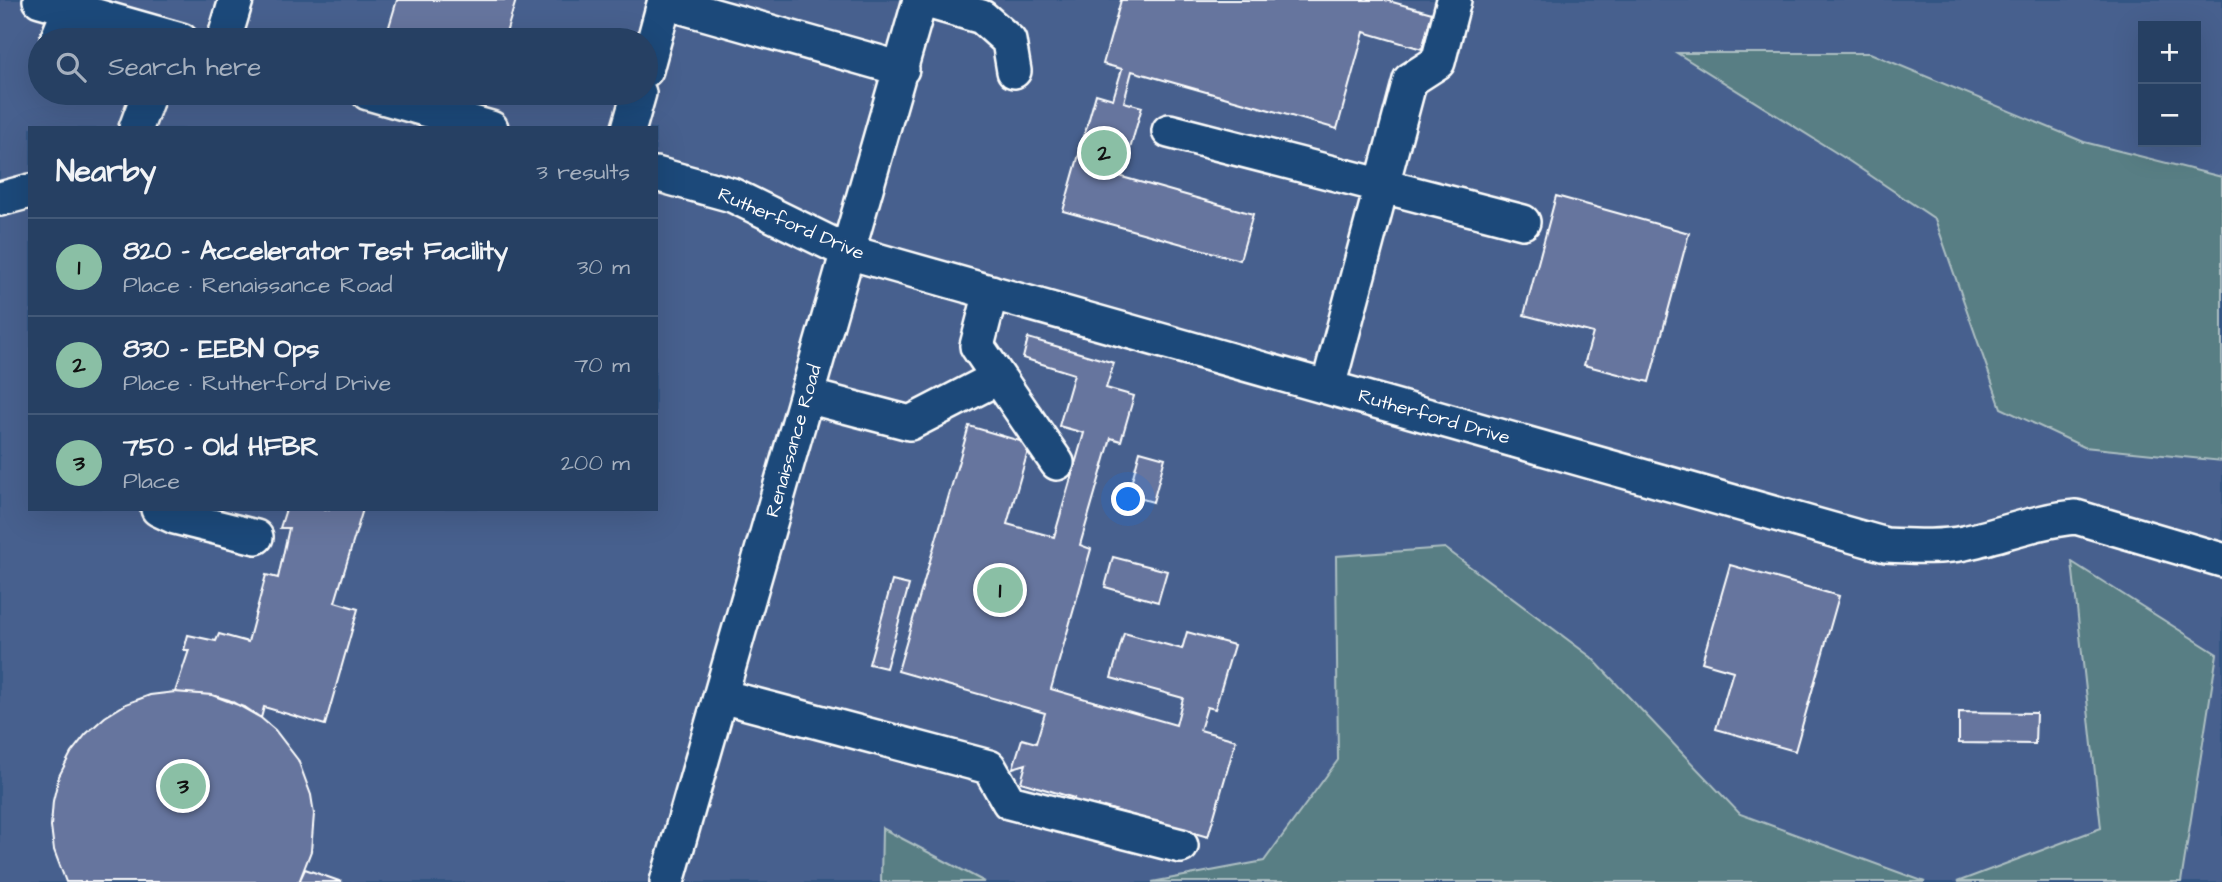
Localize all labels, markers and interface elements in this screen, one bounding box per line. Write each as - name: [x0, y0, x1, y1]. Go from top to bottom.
- map controls: [2138, 21, 2201, 147]
- button: +: [2138, 21, 2201, 84]
- search box: [28, 28, 658, 105]
- icon: search: [52, 48, 90, 86]
- text: Search here: [108, 49, 261, 85]
- button: −: [2138, 84, 2201, 147]
- pin: 2: [1081, 127, 1127, 179]
- text: Nearby: [56, 151, 156, 193]
- text: 3 results: [536, 156, 630, 188]
- street label: Rutherford Drive: [714, 181, 868, 267]
- text: 820 - Accelerator Test Facility: [123, 233, 508, 269]
- text: 1: [78, 251, 80, 283]
- text: 30 m: [577, 251, 630, 283]
- text: Place · Renaissance Road: [123, 269, 393, 301]
- text: 830 - EEBN Ops: [123, 331, 319, 367]
- text: 2: [72, 349, 86, 381]
- text: 70 m: [574, 349, 630, 381]
- street label: Renaissance Road: [759, 361, 829, 521]
- text: Place · Rutherford Drive: [123, 367, 391, 399]
- street label: Rutherford Drive: [1355, 382, 1513, 452]
- text: 750 - Old HFBR: [123, 429, 319, 465]
- text: 3: [73, 447, 85, 479]
- text: 200 m: [561, 447, 630, 479]
- text: Place: [123, 465, 180, 497]
- your location: [1111, 482, 1145, 516]
- pin: 1: [977, 564, 1023, 616]
- pin: 3: [160, 760, 206, 812]

